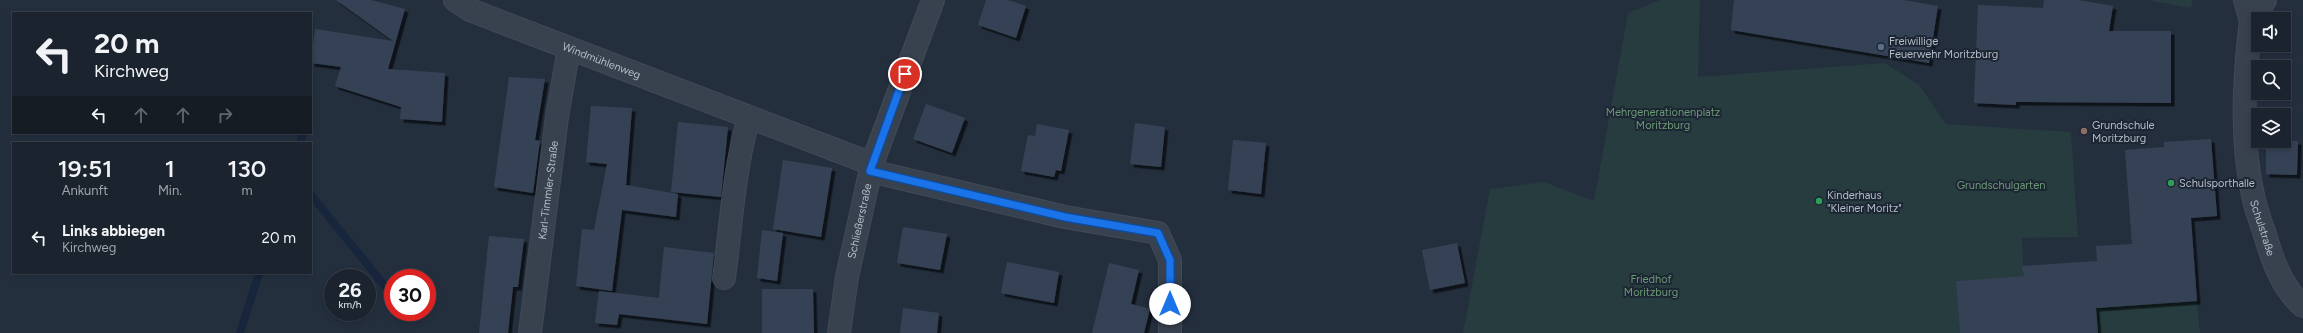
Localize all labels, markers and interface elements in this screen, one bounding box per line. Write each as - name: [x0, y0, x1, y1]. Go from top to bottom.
- map controls: [2251, 12, 2291, 148]
- button: sound: [2251, 12, 2291, 52]
- text: 20 m: [94, 26, 159, 60]
- icon: left: [28, 28, 80, 80]
- place label: Freiwillige Feuerwehr Moritzburg: [1889, 35, 1998, 61]
- street label: Windmühlenweg: [560, 40, 642, 82]
- marker: Freiwillige Feuerwehr Moritzburg: [1876, 42, 1886, 52]
- pin: [888, 57, 922, 91]
- text: Kirchweg: [94, 60, 169, 82]
- button: search: [2251, 60, 2291, 100]
- icon: arrive: [894, 63, 916, 85]
- icon: left: [88, 104, 110, 126]
- icon: ahead: [130, 104, 152, 126]
- icon: ahead: [172, 104, 194, 126]
- icon: right: [214, 104, 236, 126]
- park label: Mehrgenerationenplatz Moritzburg: [1606, 106, 1720, 132]
- button: layers: [2251, 108, 2291, 148]
- place label: Grundschule Moritzburg: [2092, 119, 2155, 145]
- marker: Grundschule Moritzburg: [2079, 126, 2089, 136]
- street label: Karl-Timmler-Straße: [536, 140, 561, 240]
- text: 19:51: [58, 154, 112, 183]
- text: 1: [165, 154, 175, 183]
- text: 130: [228, 154, 266, 183]
- place label: Schulsporthalle: [2179, 177, 2255, 190]
- marker: Schulsporthalle: [2166, 178, 2176, 188]
- park label: Grundschulgarten: [1957, 179, 2045, 192]
- street label: Schließerstraße: [845, 182, 875, 260]
- text: Ankunft: [62, 183, 108, 198]
- text: Min.: [158, 183, 182, 198]
- text: m: [241, 183, 252, 198]
- place label: Kinderhaus "Kleiner Moritz": [1827, 189, 1902, 215]
- marker: Kinderhaus "Kleiner Moritz": [1814, 196, 1824, 206]
- street label: Schulstraße: [2247, 198, 2277, 258]
- text: Links abbiegen: [62, 222, 165, 240]
- icon: left: [28, 227, 50, 249]
- text: 20 m: [262, 229, 296, 247]
- text: Kirchweg: [62, 240, 116, 255]
- speed limit sign: 30: [384, 269, 436, 321]
- park label: Friedhof Moritzburg: [1624, 273, 1678, 299]
- text: 26: [338, 278, 362, 302]
- position arrow: [1149, 283, 1191, 325]
- text: km/h: [339, 298, 361, 311]

